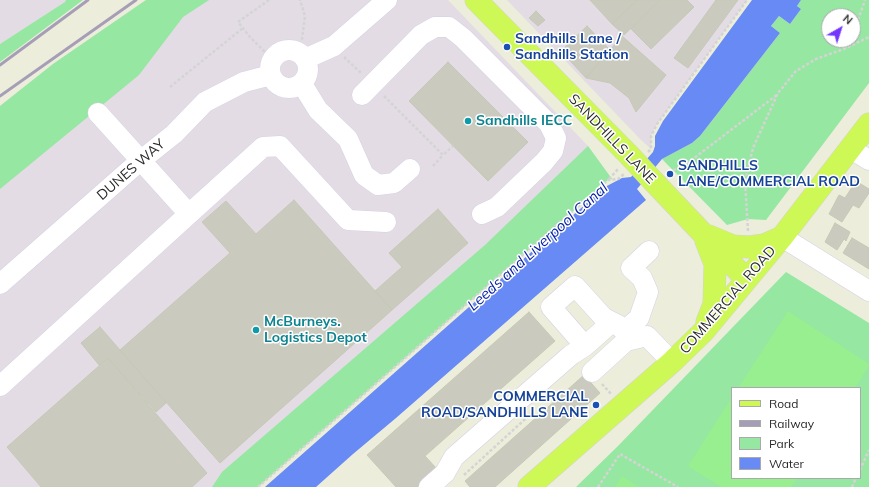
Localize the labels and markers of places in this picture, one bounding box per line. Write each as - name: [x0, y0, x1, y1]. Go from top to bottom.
- place label: Sandhills Lane / Sandhills Station: [515, 31, 629, 64]
- marker: Sandhills Lane / Sandhills Station: [502, 42, 512, 52]
- place label: Sandhills IECC: [476, 113, 572, 129]
- marker: Sandhills IECC: [463, 116, 473, 126]
- place label: SANDHILLS LANE/COMMERCIAL ROAD: [678, 158, 860, 190]
- marker: SANDHILLS LANE/COMMERCIAL ROAD: [665, 169, 675, 179]
- place label: McBurneys. Logistics Depot: [264, 314, 367, 346]
- marker: McBurneys. Logistics Depot: [251, 325, 261, 335]
- place label: COMMERCIAL ROAD/SANDHILLS LANE: [421, 389, 588, 422]
- marker: COMMERCIAL ROAD/SANDHILLS LANE: [591, 400, 601, 410]

